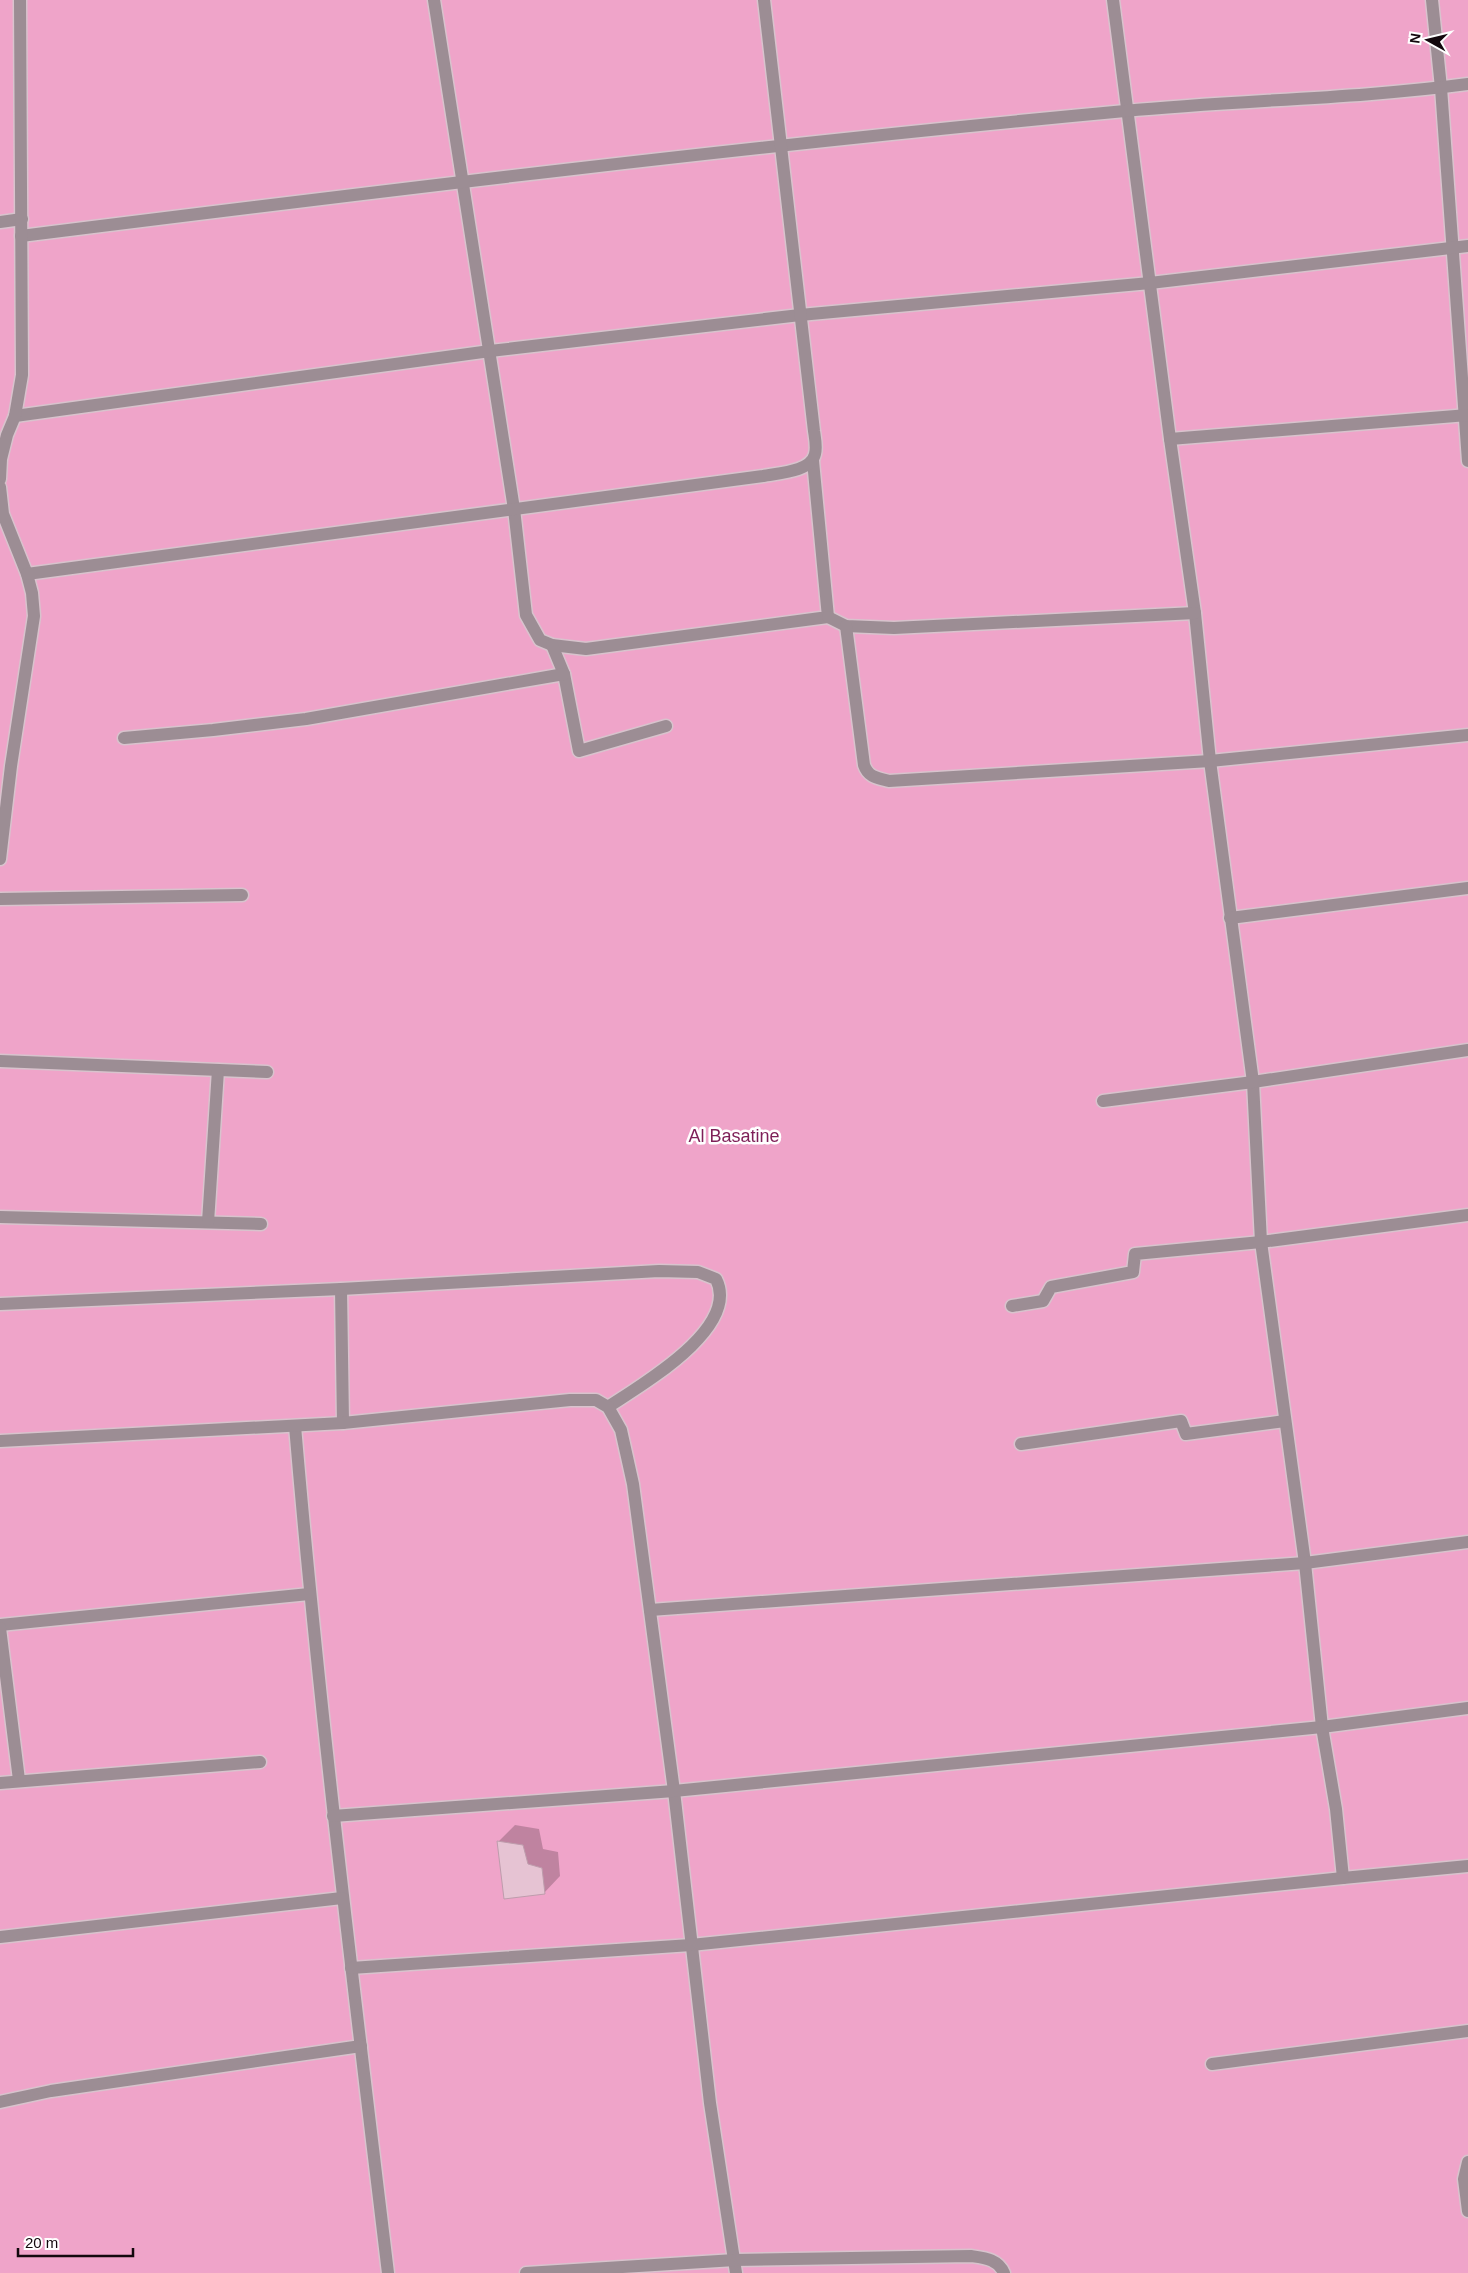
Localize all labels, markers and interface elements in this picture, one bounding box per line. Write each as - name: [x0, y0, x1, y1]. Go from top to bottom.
- north arrow: [1403, 15, 1453, 65]
- text: N: [1406, 32, 1424, 44]
- park label: Al Basatine: [688, 1126, 780, 1146]
- scale bar: [18, 2226, 132, 2258]
- text: 20 m: [25, 2234, 58, 2251]

